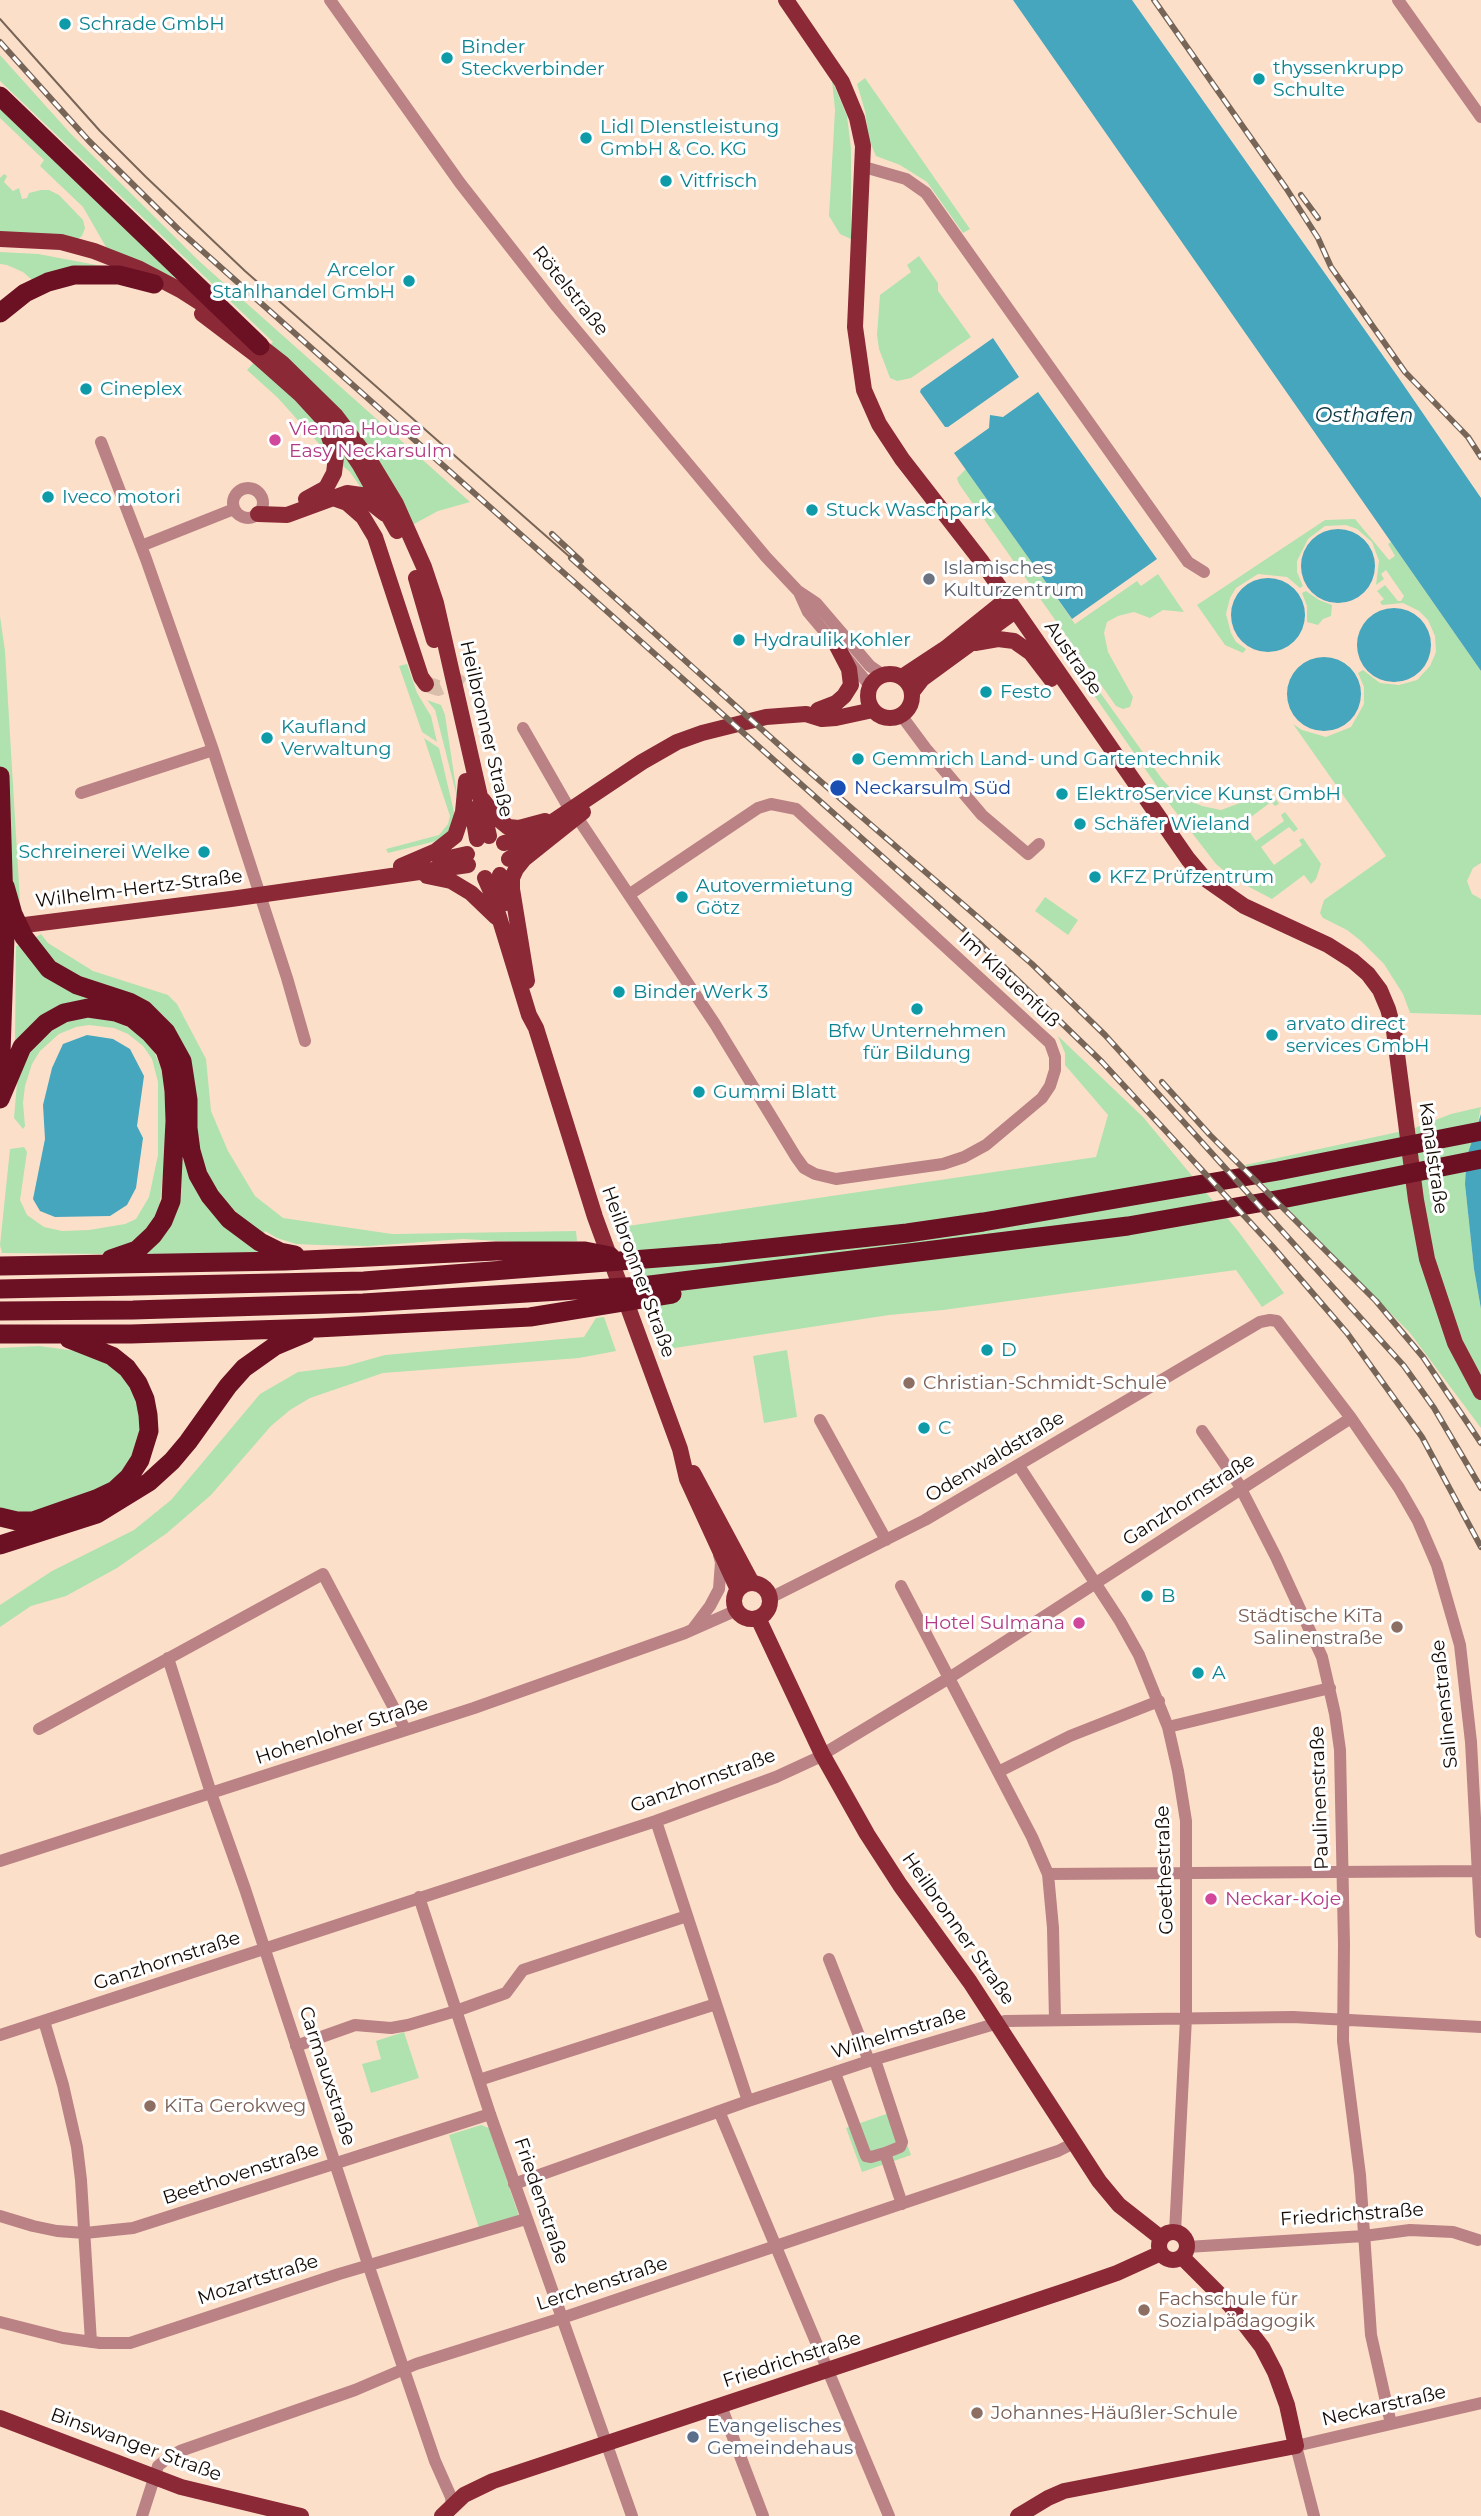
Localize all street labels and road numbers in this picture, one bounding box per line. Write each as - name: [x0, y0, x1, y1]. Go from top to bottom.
- street label: Rötelstraße: [527, 242, 613, 340]
- street label: Austraße: [1039, 616, 1107, 700]
- street label: Heilbronner Straße: [455, 638, 517, 820]
- street label: Wilhelm-Hertz-Straße: [34, 865, 244, 913]
- street label: Im Klauenfuß: [954, 927, 1064, 1033]
- street label: Kanalstraße: [1414, 1101, 1452, 1215]
- street label: Heilbronner Straße: [596, 1183, 680, 1361]
- street label: Odenwaldstraße: [922, 1407, 1068, 1507]
- street label: Ganzhornstraße: [1119, 1449, 1259, 1551]
- street label: Salinenstraße: [1427, 1638, 1463, 1770]
- street label: Hohenloher Straße: [253, 1692, 431, 1770]
- street label: Paulinenstraße: [1306, 1726, 1334, 1870]
- street label: Ganzhornstraße: [627, 1744, 779, 1818]
- street label: Goethestraße: [1151, 1805, 1179, 1935]
- street label: Heilbronner Straße: [897, 1848, 1019, 2010]
- street label: Ganzhornstraße: [91, 1927, 243, 1995]
- street label: Wilhelmstraße: [829, 2002, 969, 2064]
- street label: Carmauxstraße: [294, 2003, 360, 2149]
- street label: Friedenstraße: [509, 2135, 573, 2267]
- street label: Beethovenstraße: [160, 2138, 322, 2210]
- street label: Friedrichstraße: [1279, 2199, 1425, 2231]
- street label: Mozartstraße: [195, 2250, 321, 2310]
- street label: Lerchenstraße: [533, 2252, 671, 2316]
- street label: Friedrichstraße: [720, 2327, 864, 2393]
- street label: Neckarstraße: [1320, 2381, 1448, 2431]
- street label: Binswanger Straße: [47, 2403, 225, 2487]

